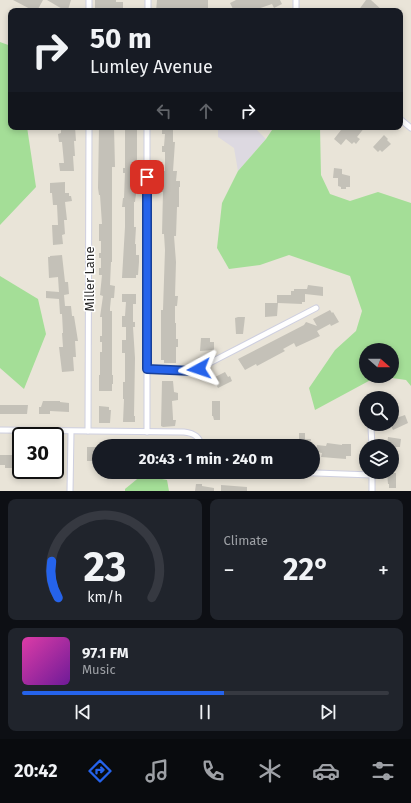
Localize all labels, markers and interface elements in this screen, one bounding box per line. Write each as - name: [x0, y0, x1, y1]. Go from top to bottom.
- text: 50 m: [90, 22, 152, 55]
- icon: right: [24, 24, 76, 76]
- text: Lumley Avenue: [90, 56, 213, 78]
- icon: left: [153, 100, 175, 122]
- icon: ahead: [195, 100, 217, 122]
- icon: right: [237, 100, 259, 122]
- pin: [130, 160, 164, 194]
- icon: arrive: [136, 166, 158, 188]
- street label: Miller Lane: [82, 246, 97, 312]
- north arrow: [359, 343, 399, 383]
- map controls: [359, 343, 399, 479]
- position arrow: [178, 348, 220, 390]
- button: search: [359, 391, 399, 431]
- speed limit sign: 30: [12, 427, 64, 479]
- button: layers: [359, 439, 399, 479]
- text: 20:43 · 1 min · 240 m: [139, 450, 273, 468]
- text: Climate: [224, 533, 268, 548]
- text: 23: [83, 541, 126, 591]
- text: 22°: [283, 552, 330, 588]
- text: −: [224, 557, 235, 584]
- text: +: [378, 557, 389, 584]
- text: km/h: [87, 588, 122, 605]
- text: 97.1 FM: [82, 644, 129, 662]
- text: Music: [82, 662, 116, 677]
- icon: previous: [72, 701, 94, 723]
- icon: pause: [194, 701, 216, 723]
- icon: next: [317, 701, 339, 723]
- icon: directions: [86, 757, 114, 785]
- icon: music: [143, 757, 171, 785]
- icon: phone: [199, 757, 227, 785]
- icon: climate: [256, 757, 284, 785]
- icon: car: [312, 757, 340, 785]
- icon: filters: [369, 757, 397, 785]
- text: 20:42: [14, 760, 57, 782]

